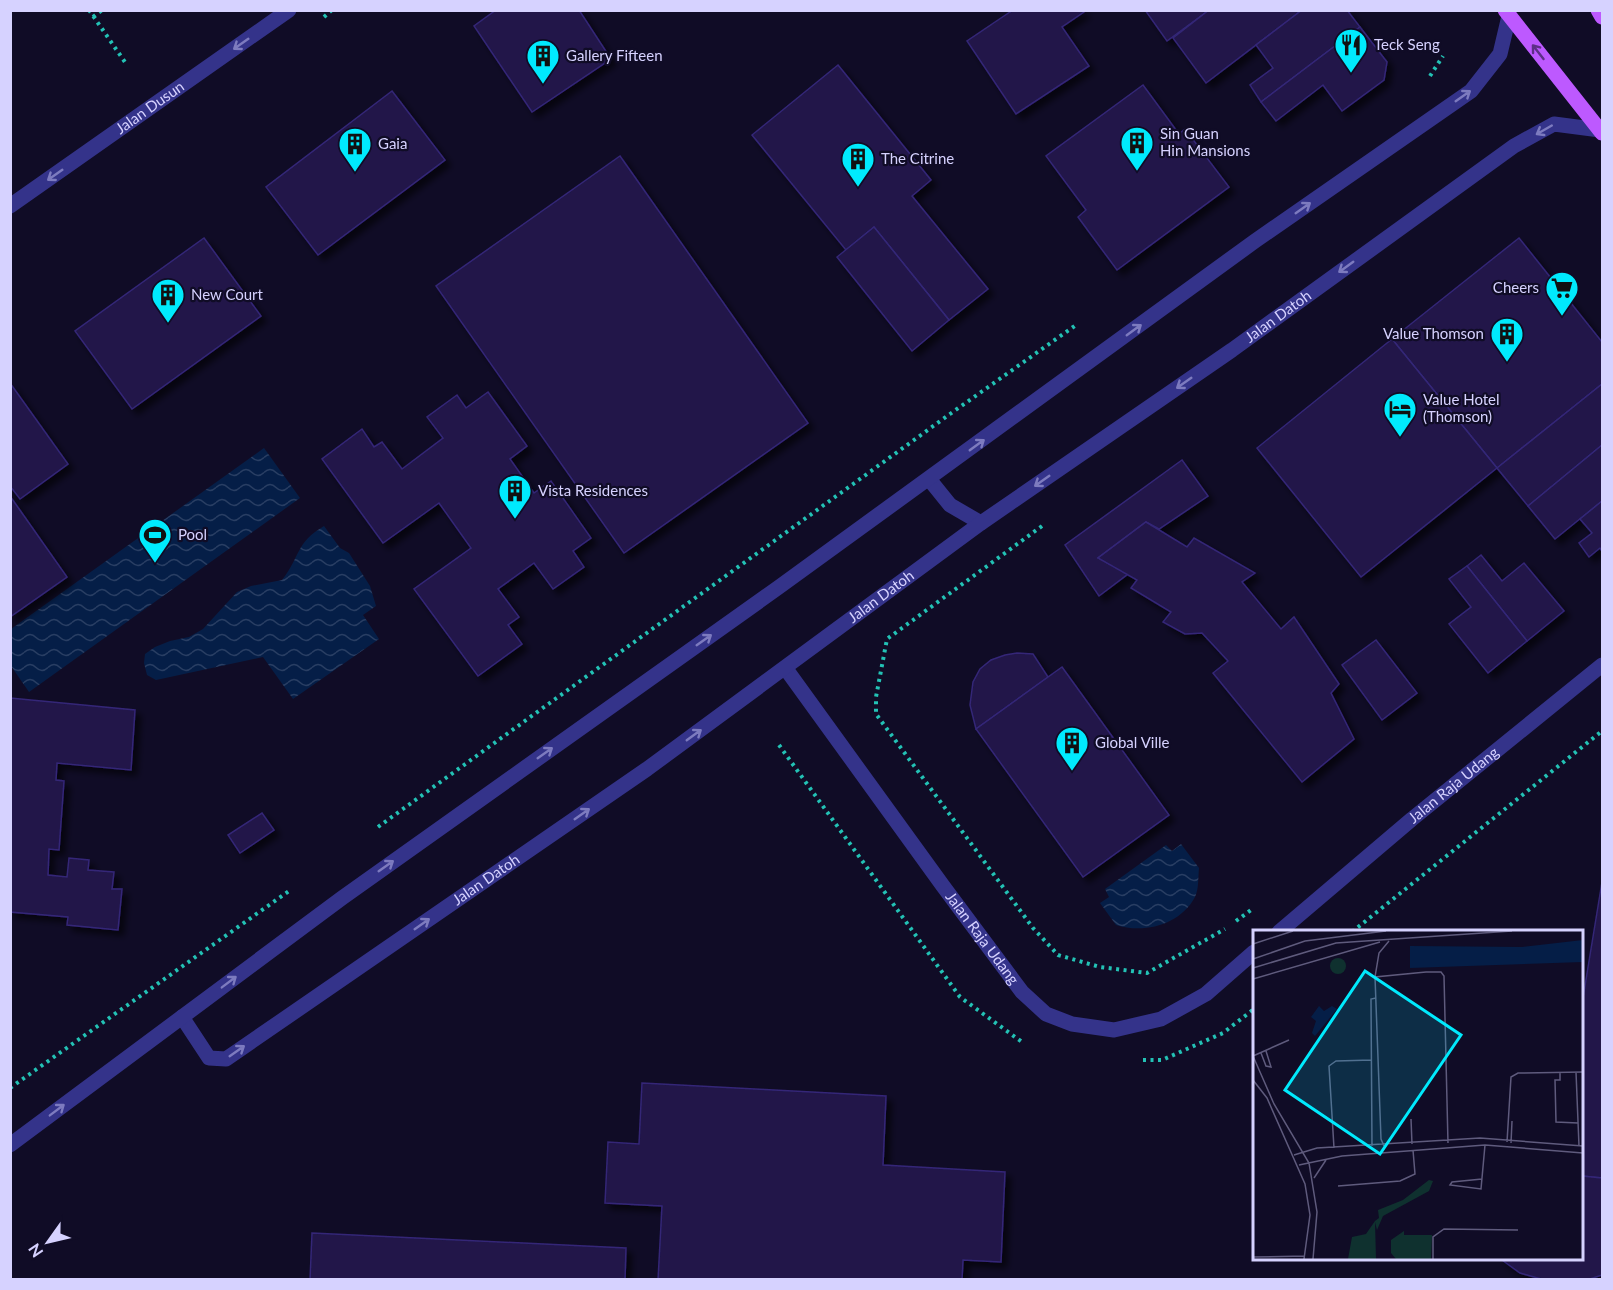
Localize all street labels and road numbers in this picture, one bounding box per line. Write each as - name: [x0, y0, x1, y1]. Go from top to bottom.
- street label: Jalan Dusun: [112, 77, 187, 137]
- street label: Jalan Datoh: [1241, 286, 1314, 346]
- street label: Jalan Datoh: [844, 566, 917, 626]
- street label: Jalan Raja Udang: [1404, 742, 1502, 827]
- street label: Jalan Datoh: [449, 850, 523, 908]
- street label: Jalan Raja Udang: [942, 888, 1023, 988]

